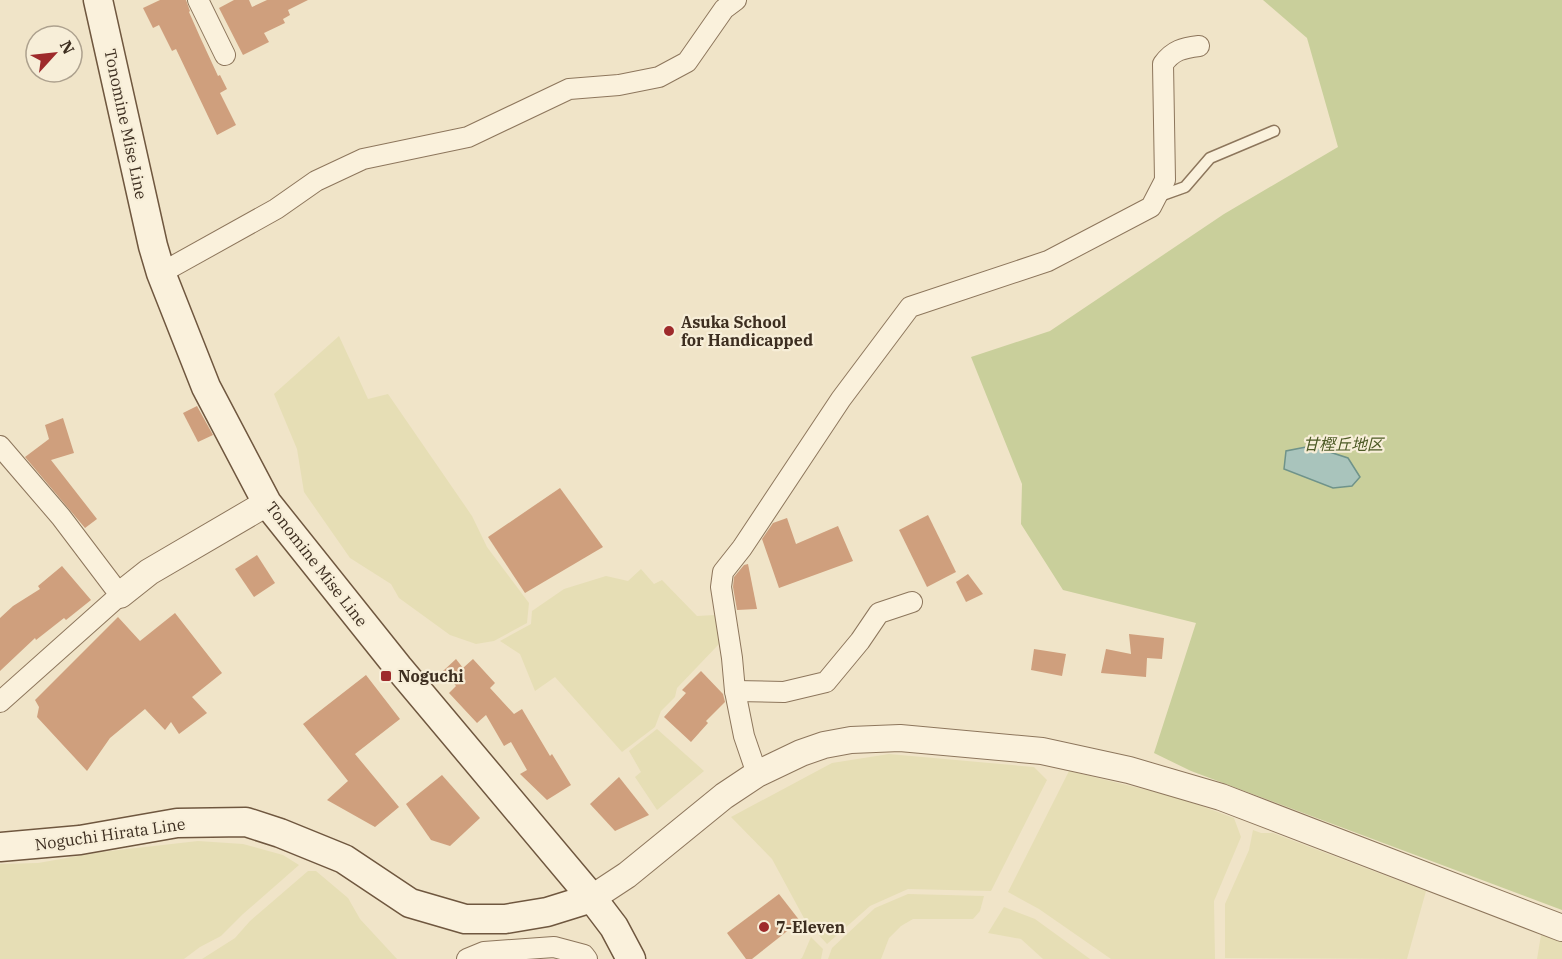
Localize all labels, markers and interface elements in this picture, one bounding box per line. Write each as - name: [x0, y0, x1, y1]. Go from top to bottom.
- north arrow: [24, 24, 84, 84]
- text: N: [56, 37, 79, 57]
- street label: Tonomine Mise Line: [100, 47, 152, 201]
- place label: Asuka School for Handicapped: [681, 312, 813, 350]
- marker: Asuka School for Handicapped: [662, 324, 676, 338]
- park label: 甘樫丘地区: [1303, 434, 1385, 454]
- street label: Tonomine Mise Line: [262, 497, 372, 631]
- place label: Noguchi: [398, 666, 464, 686]
- marker: Noguchi: [379, 669, 393, 683]
- street label: Noguchi Hirata Line: [33, 814, 187, 854]
- place label: 7-Eleven: [776, 917, 845, 937]
- marker: 7-Eleven: [757, 920, 771, 934]

